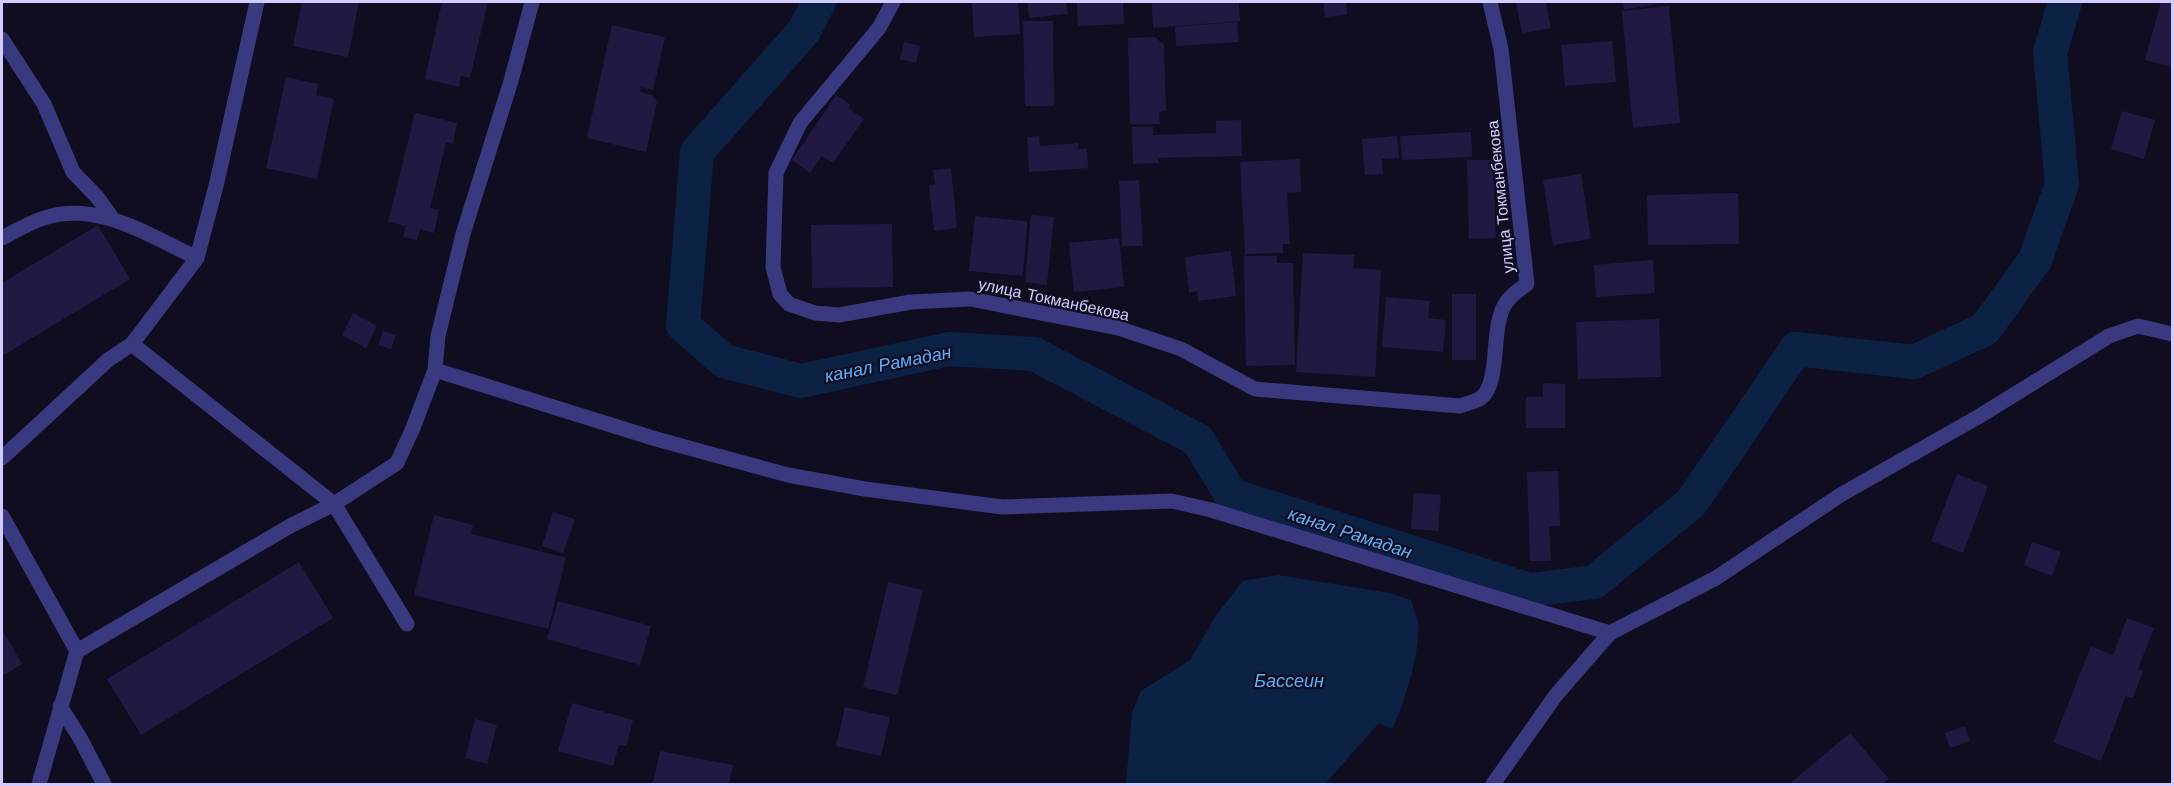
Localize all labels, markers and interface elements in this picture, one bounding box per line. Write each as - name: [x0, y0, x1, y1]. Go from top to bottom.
- street label: улица Токманбекова: [1483, 119, 1518, 274]
- street label: улица Токманбекова: [977, 274, 1131, 325]
- water label: канал Рамадан: [823, 341, 953, 386]
- water label: канал Рамадан: [1286, 503, 1415, 562]
- water label: Бассеин: [1254, 670, 1324, 691]

